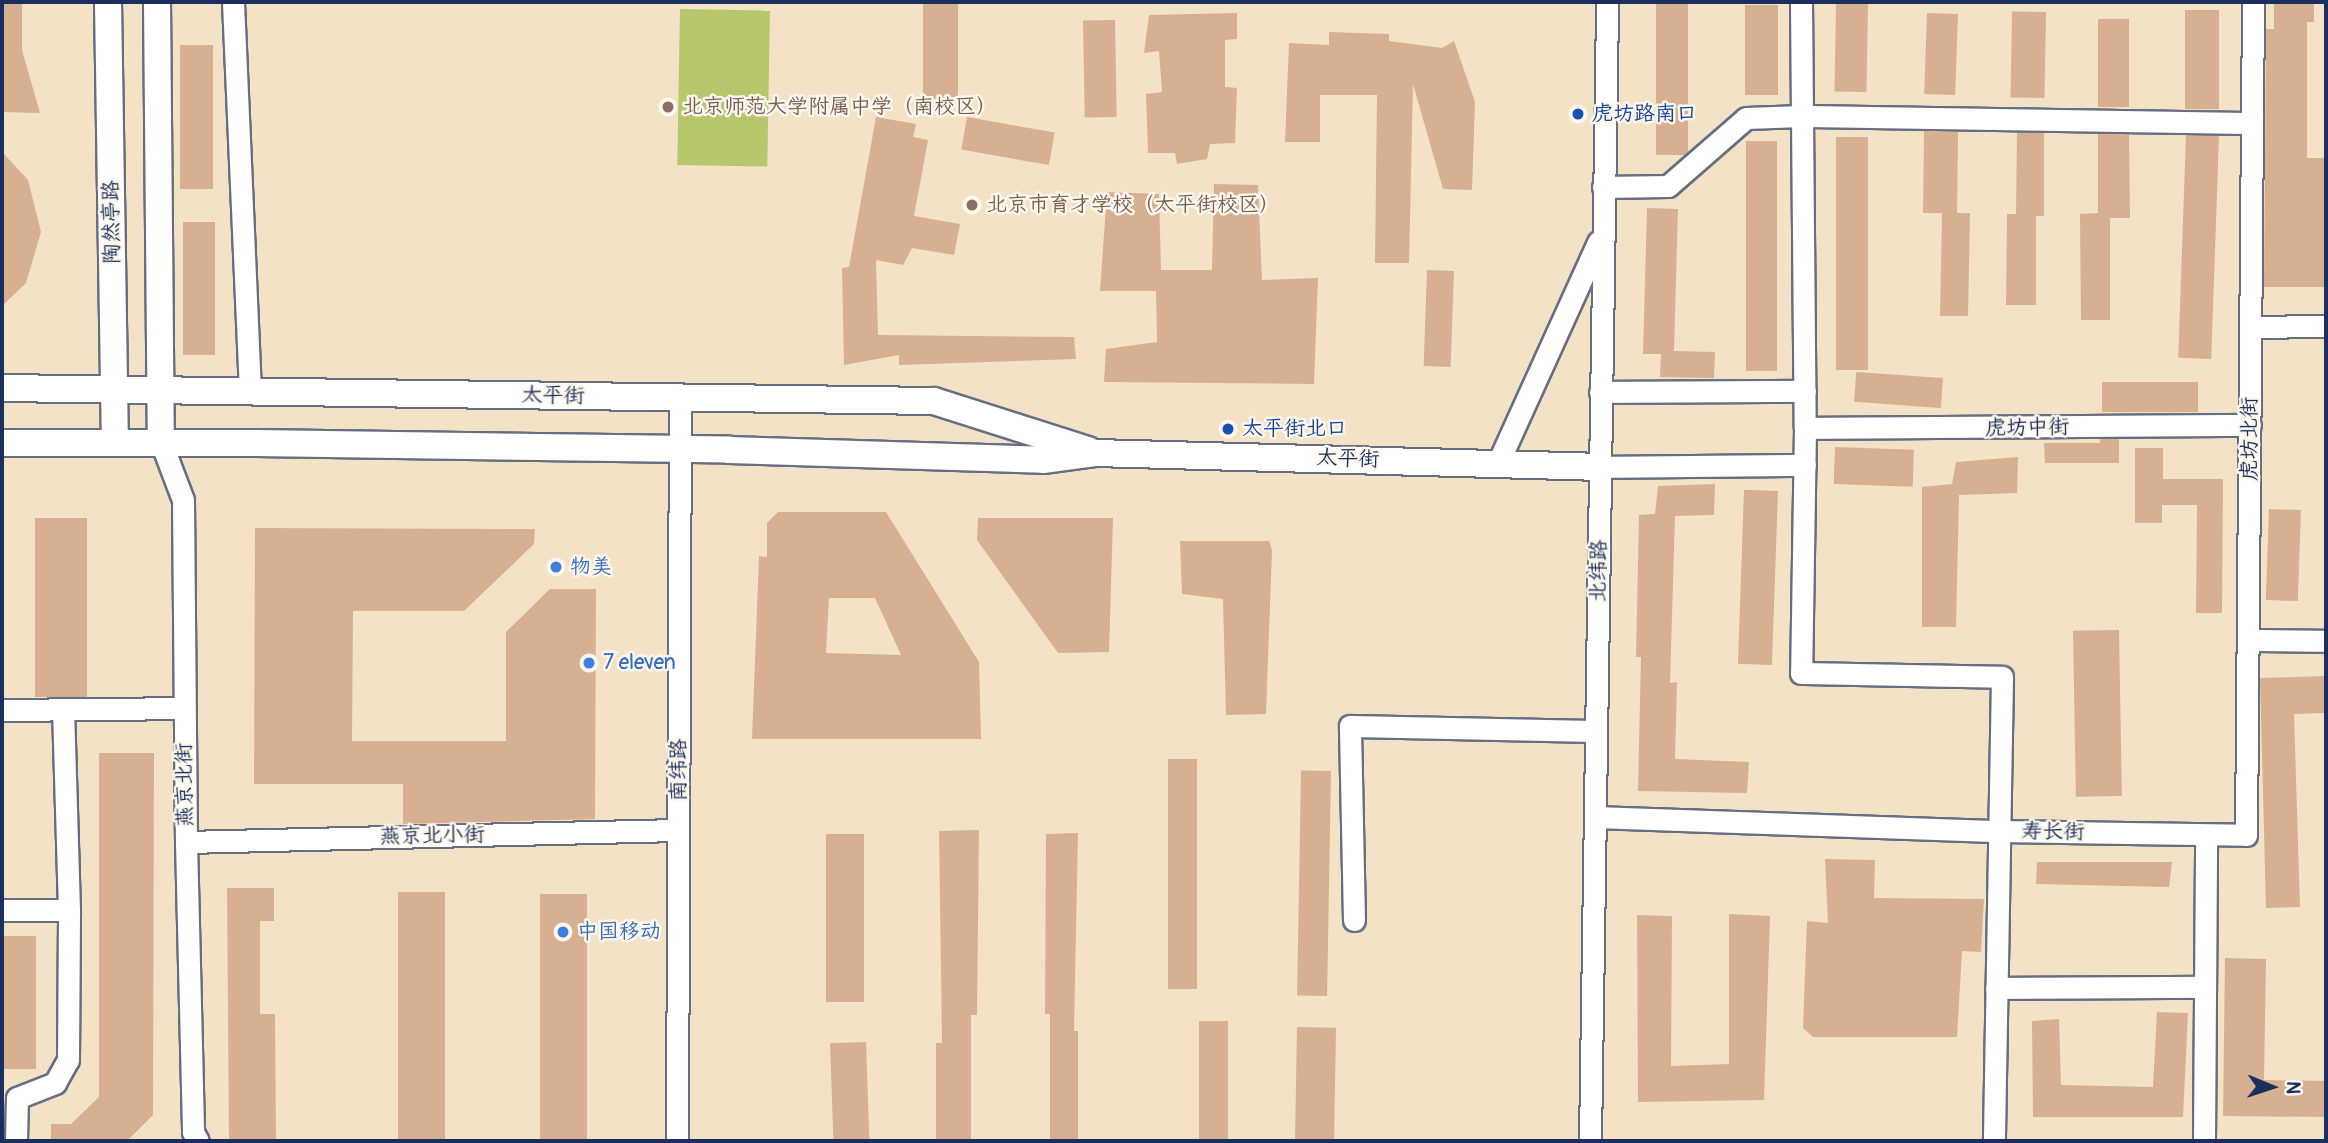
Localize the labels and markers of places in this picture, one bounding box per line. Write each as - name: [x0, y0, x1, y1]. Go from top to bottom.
- place label: 北京师范大学附属中学（南校区）: [682, 94, 997, 120]
- marker: 北京师范大学附属中学（南校区）: [660, 99, 676, 115]
- place label: 虎坊路南口: [1592, 101, 1697, 127]
- marker: 虎坊路南口: [1570, 106, 1586, 122]
- place label: 北京市育才学校（太平街校区）: [986, 192, 1280, 218]
- marker: 北京市育才学校（太平街校区）: [964, 197, 980, 213]
- place label: 太平街北口: [1242, 416, 1347, 442]
- marker: 太平街北口: [1220, 421, 1236, 437]
- place label: 物美: [570, 554, 612, 580]
- marker: 物美: [548, 559, 564, 575]
- place label: 7 eleven: [603, 650, 676, 676]
- marker: 7 eleven: [581, 655, 597, 671]
- place label: 中国移动: [577, 919, 661, 945]
- marker: 中国移动: [555, 924, 571, 940]

